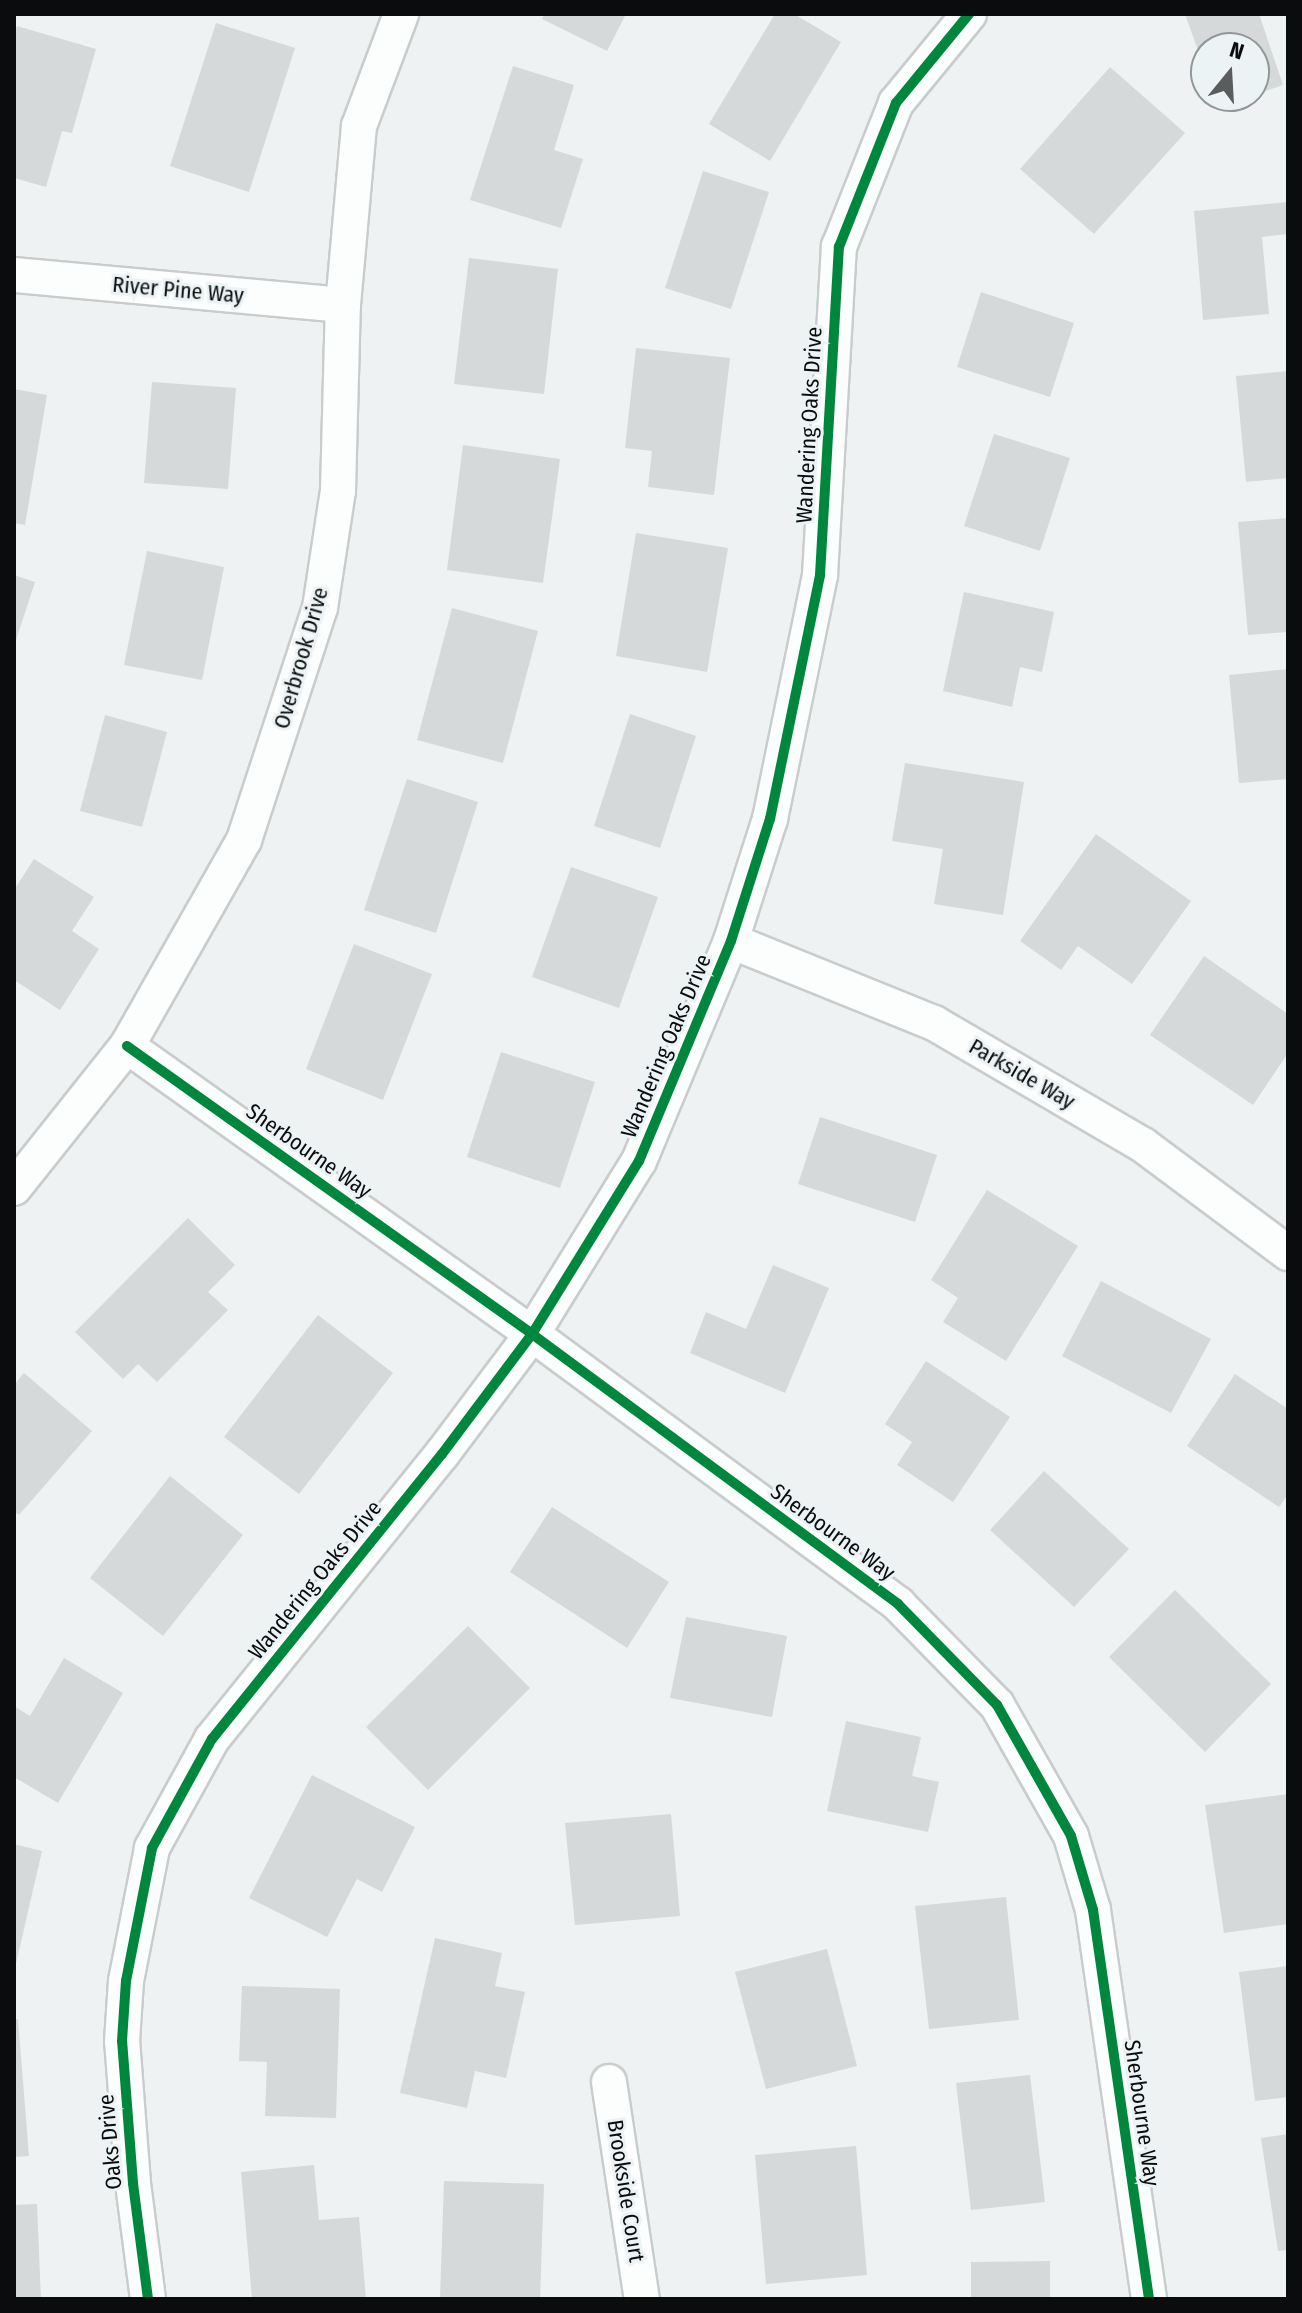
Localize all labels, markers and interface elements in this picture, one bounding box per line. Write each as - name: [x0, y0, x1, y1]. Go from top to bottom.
- north arrow: [1190, 32, 1270, 112]
- text: N: [1227, 36, 1247, 65]
- street label: River Pine Way: [111, 271, 245, 309]
- street label: Wandering Oaks Drive: [791, 326, 827, 524]
- street label: Overbrook Drive: [268, 584, 334, 732]
- street label: Wandering Oaks Drive: [615, 950, 717, 1142]
- street label: Parkside Way: [964, 1033, 1080, 1115]
- street label: Sherbourne Way: [241, 1098, 377, 1204]
- street label: Sherbourne Way: [766, 1478, 900, 1586]
- street label: Wandering Oaks Drive: [243, 1495, 387, 1665]
- street label: Sherbourne Way: [1119, 2038, 1165, 2188]
- street label: Oaks Drive: [93, 2093, 127, 2191]
- street label: Brookside Court: [602, 2118, 650, 2264]

